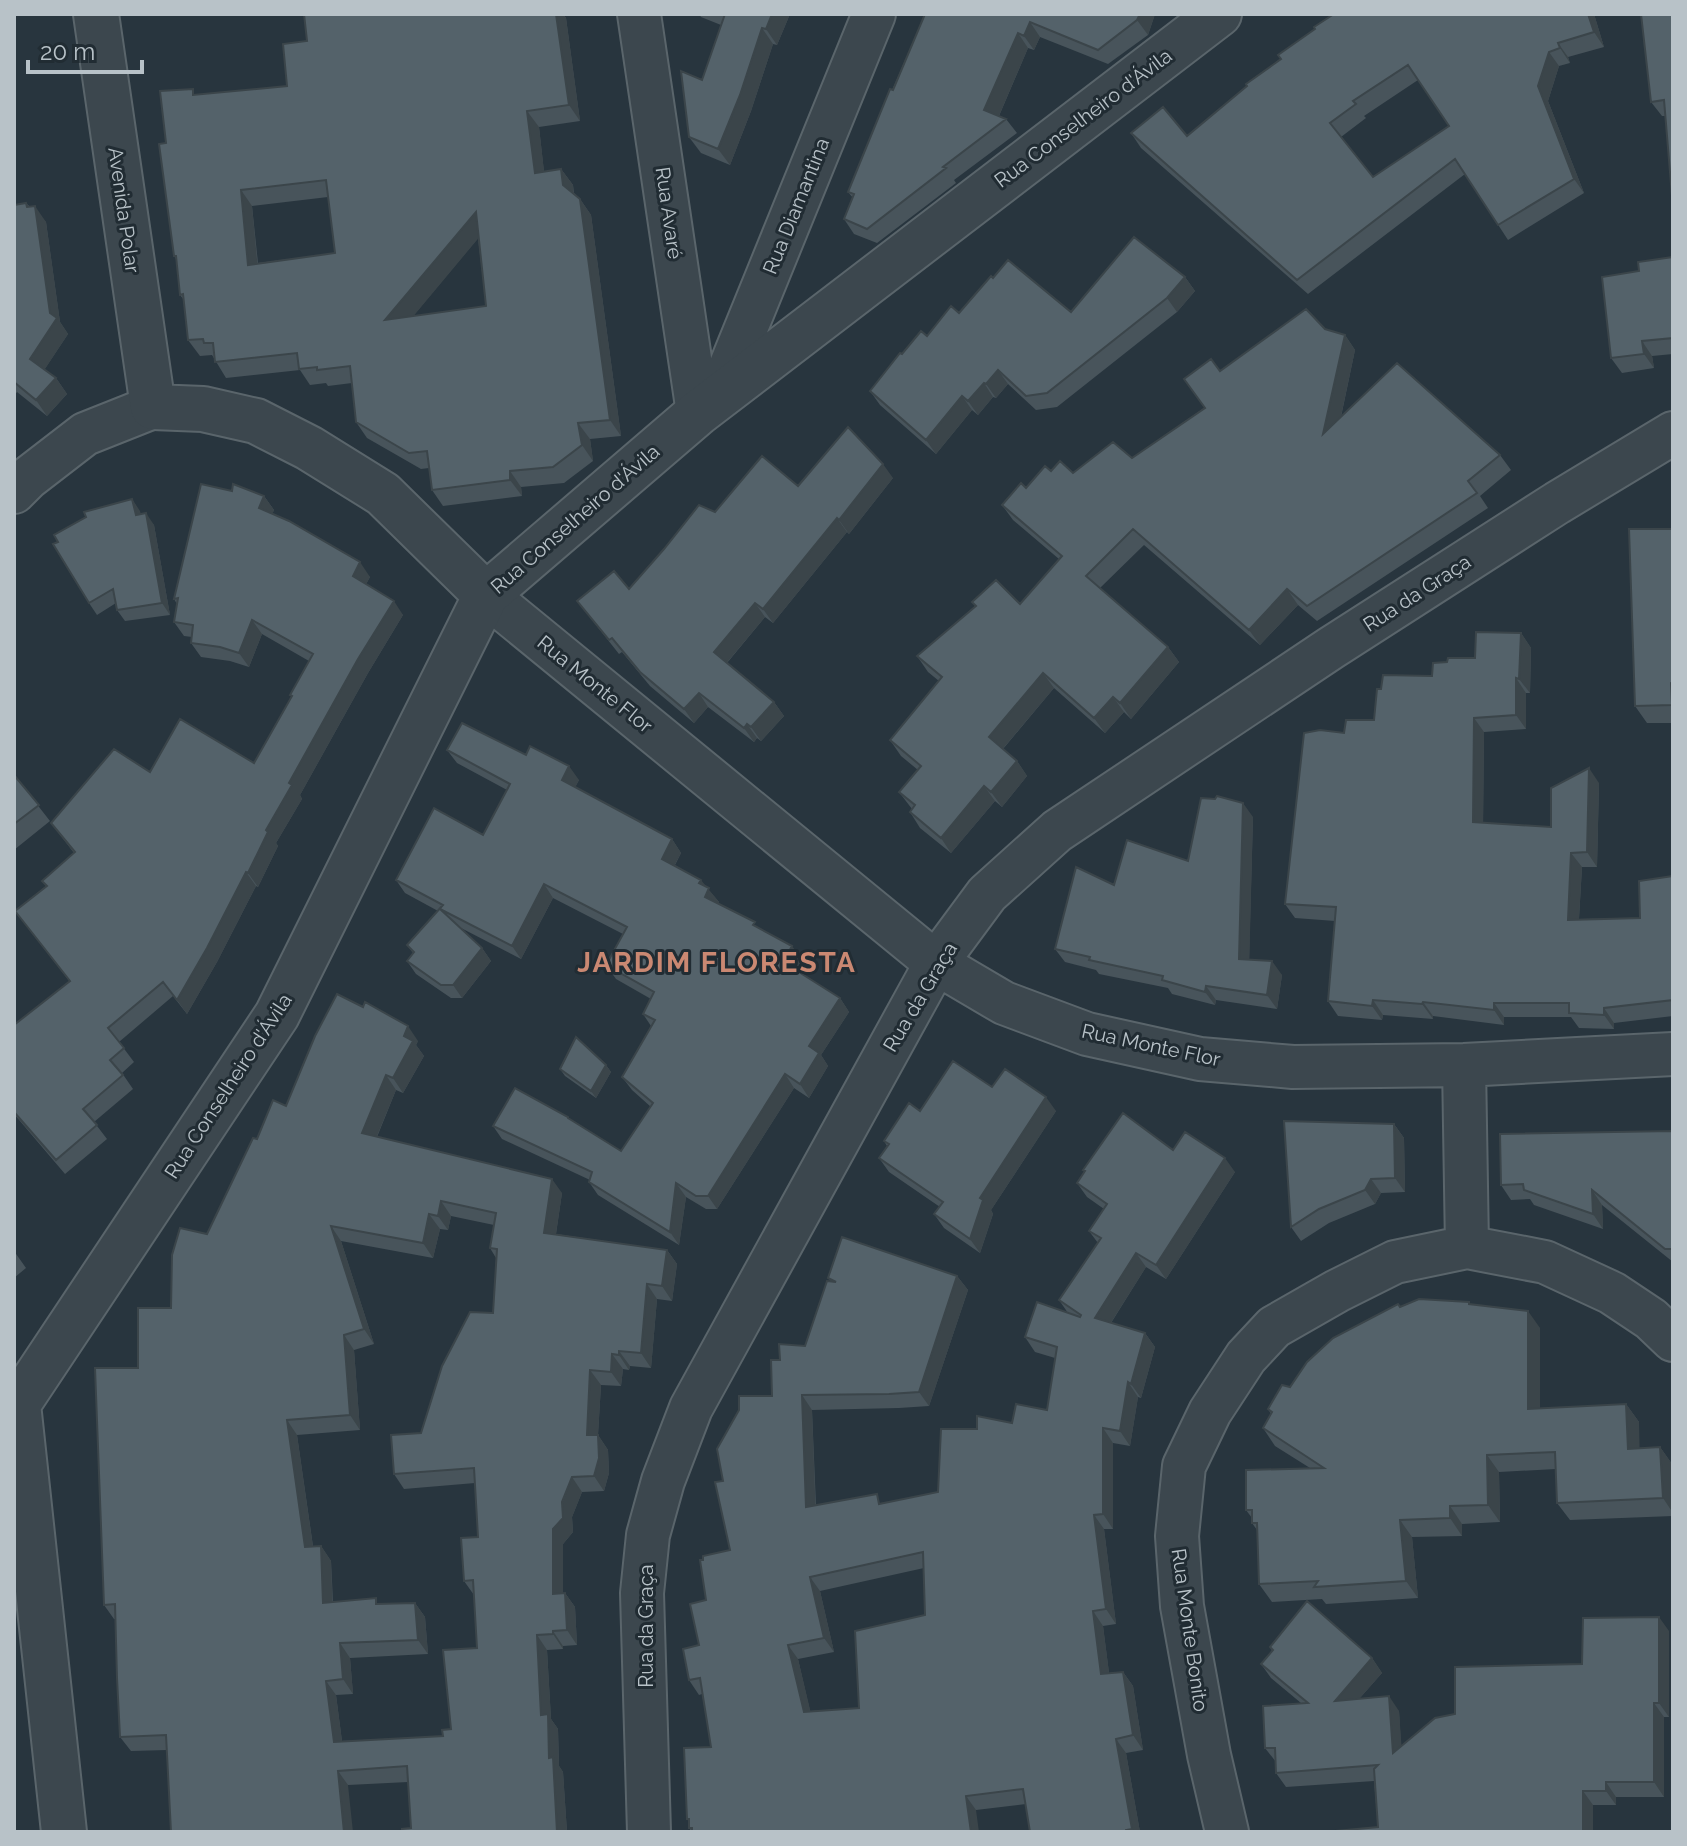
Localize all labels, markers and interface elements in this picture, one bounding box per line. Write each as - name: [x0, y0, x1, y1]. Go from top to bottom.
- scale bar: [28, 24, 142, 74]
- text: 20 m: [40, 37, 95, 66]
- street label: Rua Conselheiro d'Ávila: [990, 44, 1176, 192]
- street label: Rua Diamantina: [758, 134, 834, 278]
- street label: Avenida Polar: [103, 146, 145, 274]
- street label: Rua Avaré: [651, 165, 687, 261]
- street label: Rua Conselheiro d'Ávila: [486, 439, 664, 599]
- street label: Rua da Graça: [1359, 549, 1475, 637]
- street label: Rua Monte Flor: [533, 630, 657, 738]
- street label: Rua da Graça: [878, 938, 962, 1056]
- district label: JARDIM FLORESTA: [577, 946, 857, 979]
- street label: Rua Conselheiro d'Ávila: [159, 989, 297, 1183]
- street label: Rua Monte Flor: [1079, 1019, 1223, 1071]
- street label: Rua Monte Bonito: [1167, 1547, 1213, 1713]
- street label: Rua da Graça: [634, 1564, 658, 1688]

